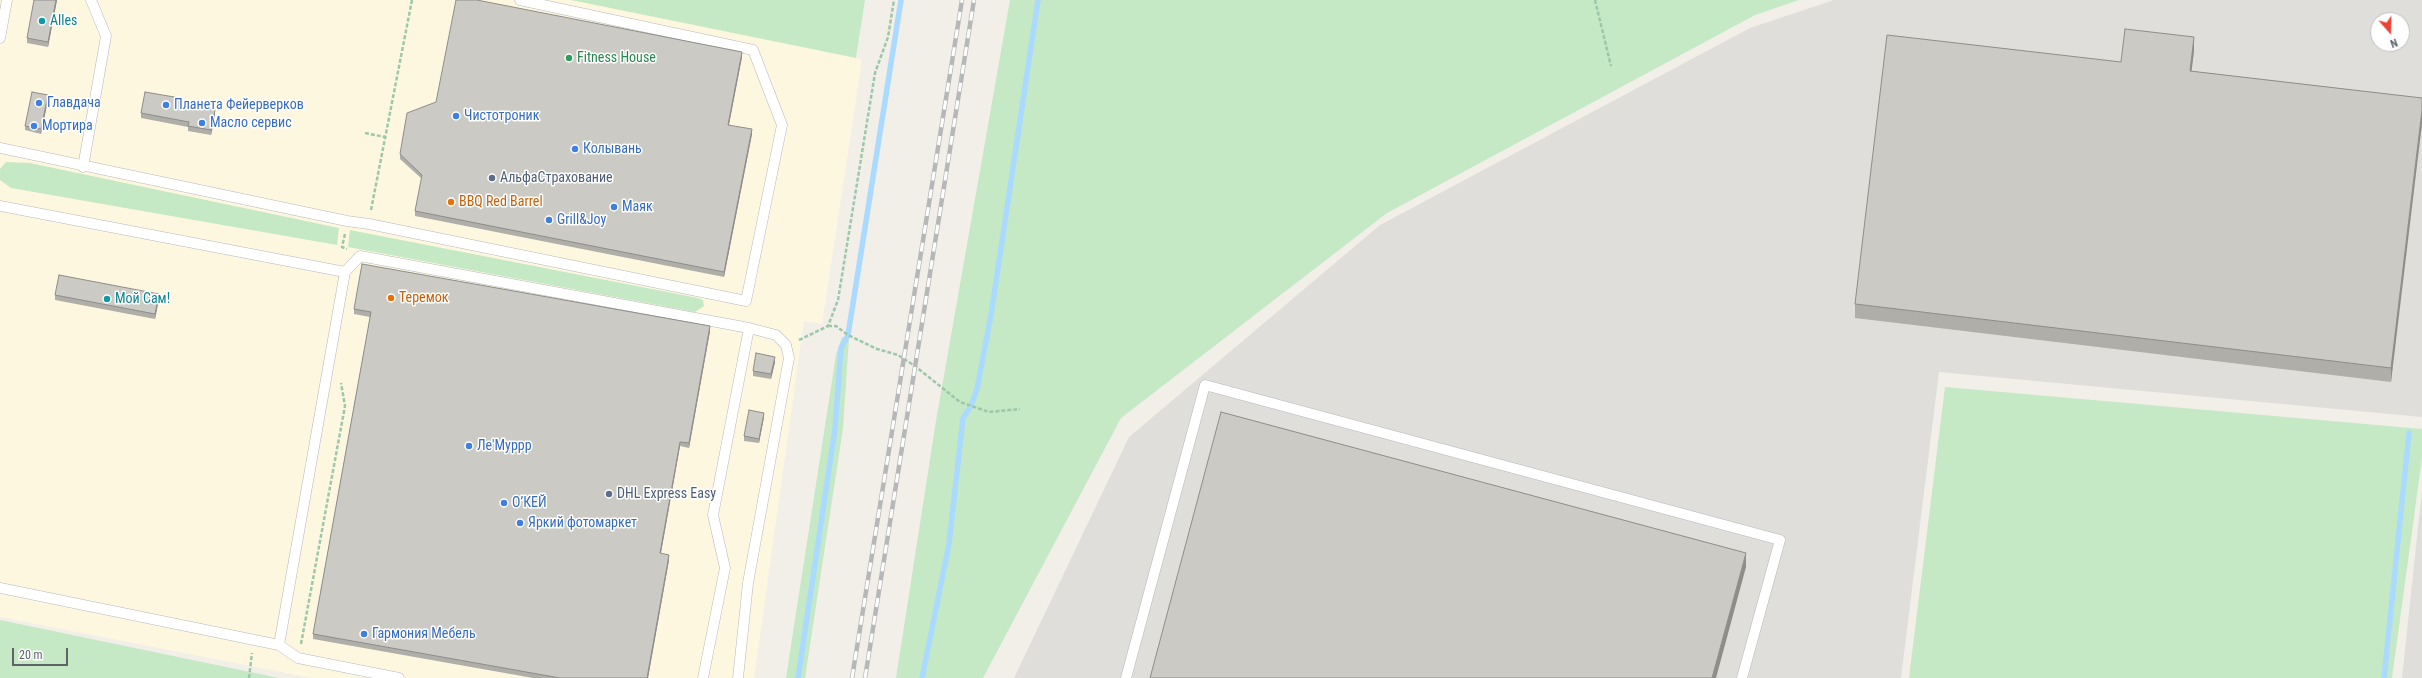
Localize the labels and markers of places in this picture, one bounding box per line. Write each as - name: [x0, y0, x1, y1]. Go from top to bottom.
- place label: Alles: [50, 13, 77, 29]
- marker: Alles: [37, 16, 47, 26]
- place label: Fitness House: [577, 50, 656, 66]
- marker: Fitness House: [564, 53, 574, 63]
- place label: Главдача: [47, 95, 101, 111]
- place label: Планета Фейерверков: [174, 97, 304, 113]
- marker: Главдача: [34, 98, 44, 108]
- marker: Планета Фейерверков: [161, 100, 171, 110]
- place label: Чистотроник: [464, 108, 539, 124]
- marker: Чистотроник: [451, 111, 461, 121]
- place label: Масло сервис: [210, 115, 292, 131]
- place label: Мортира: [42, 118, 93, 134]
- marker: Масло сервис: [197, 118, 207, 128]
- marker: Мортира: [29, 121, 39, 131]
- place label: Колывань: [583, 141, 642, 157]
- marker: Колывань: [570, 144, 580, 154]
- place label: АльфаСтрахование: [500, 170, 613, 186]
- marker: АльфаСтрахование: [487, 173, 497, 183]
- place label: BBQ Red Barrel: [459, 194, 543, 210]
- marker: BBQ Red Barrel: [446, 197, 456, 207]
- place label: Маяк: [622, 199, 653, 215]
- marker: Маяк: [609, 202, 619, 212]
- place label: Grill&Joy: [557, 212, 606, 228]
- marker: Grill&Joy: [544, 215, 554, 225]
- place label: Теремок: [399, 290, 448, 306]
- place label: Мой Сам!: [115, 291, 170, 307]
- marker: Теремок: [386, 293, 396, 303]
- marker: Мой Сам!: [102, 294, 112, 304]
- place label: Ле'Муррр: [477, 438, 532, 454]
- marker: Ле'Муррр: [464, 441, 474, 451]
- place label: DHL Express Easy: [617, 486, 716, 502]
- marker: DHL Express Easy: [604, 489, 614, 499]
- place label: О’КЕЙ: [512, 495, 547, 511]
- marker: О’КЕЙ: [499, 498, 509, 508]
- place label: Яркий фотомаркет: [528, 515, 637, 531]
- marker: Яркий фотомаркет: [515, 518, 525, 528]
- place label: Гармония Мебель: [372, 626, 476, 642]
- marker: Гармония Мебель: [359, 629, 369, 639]

